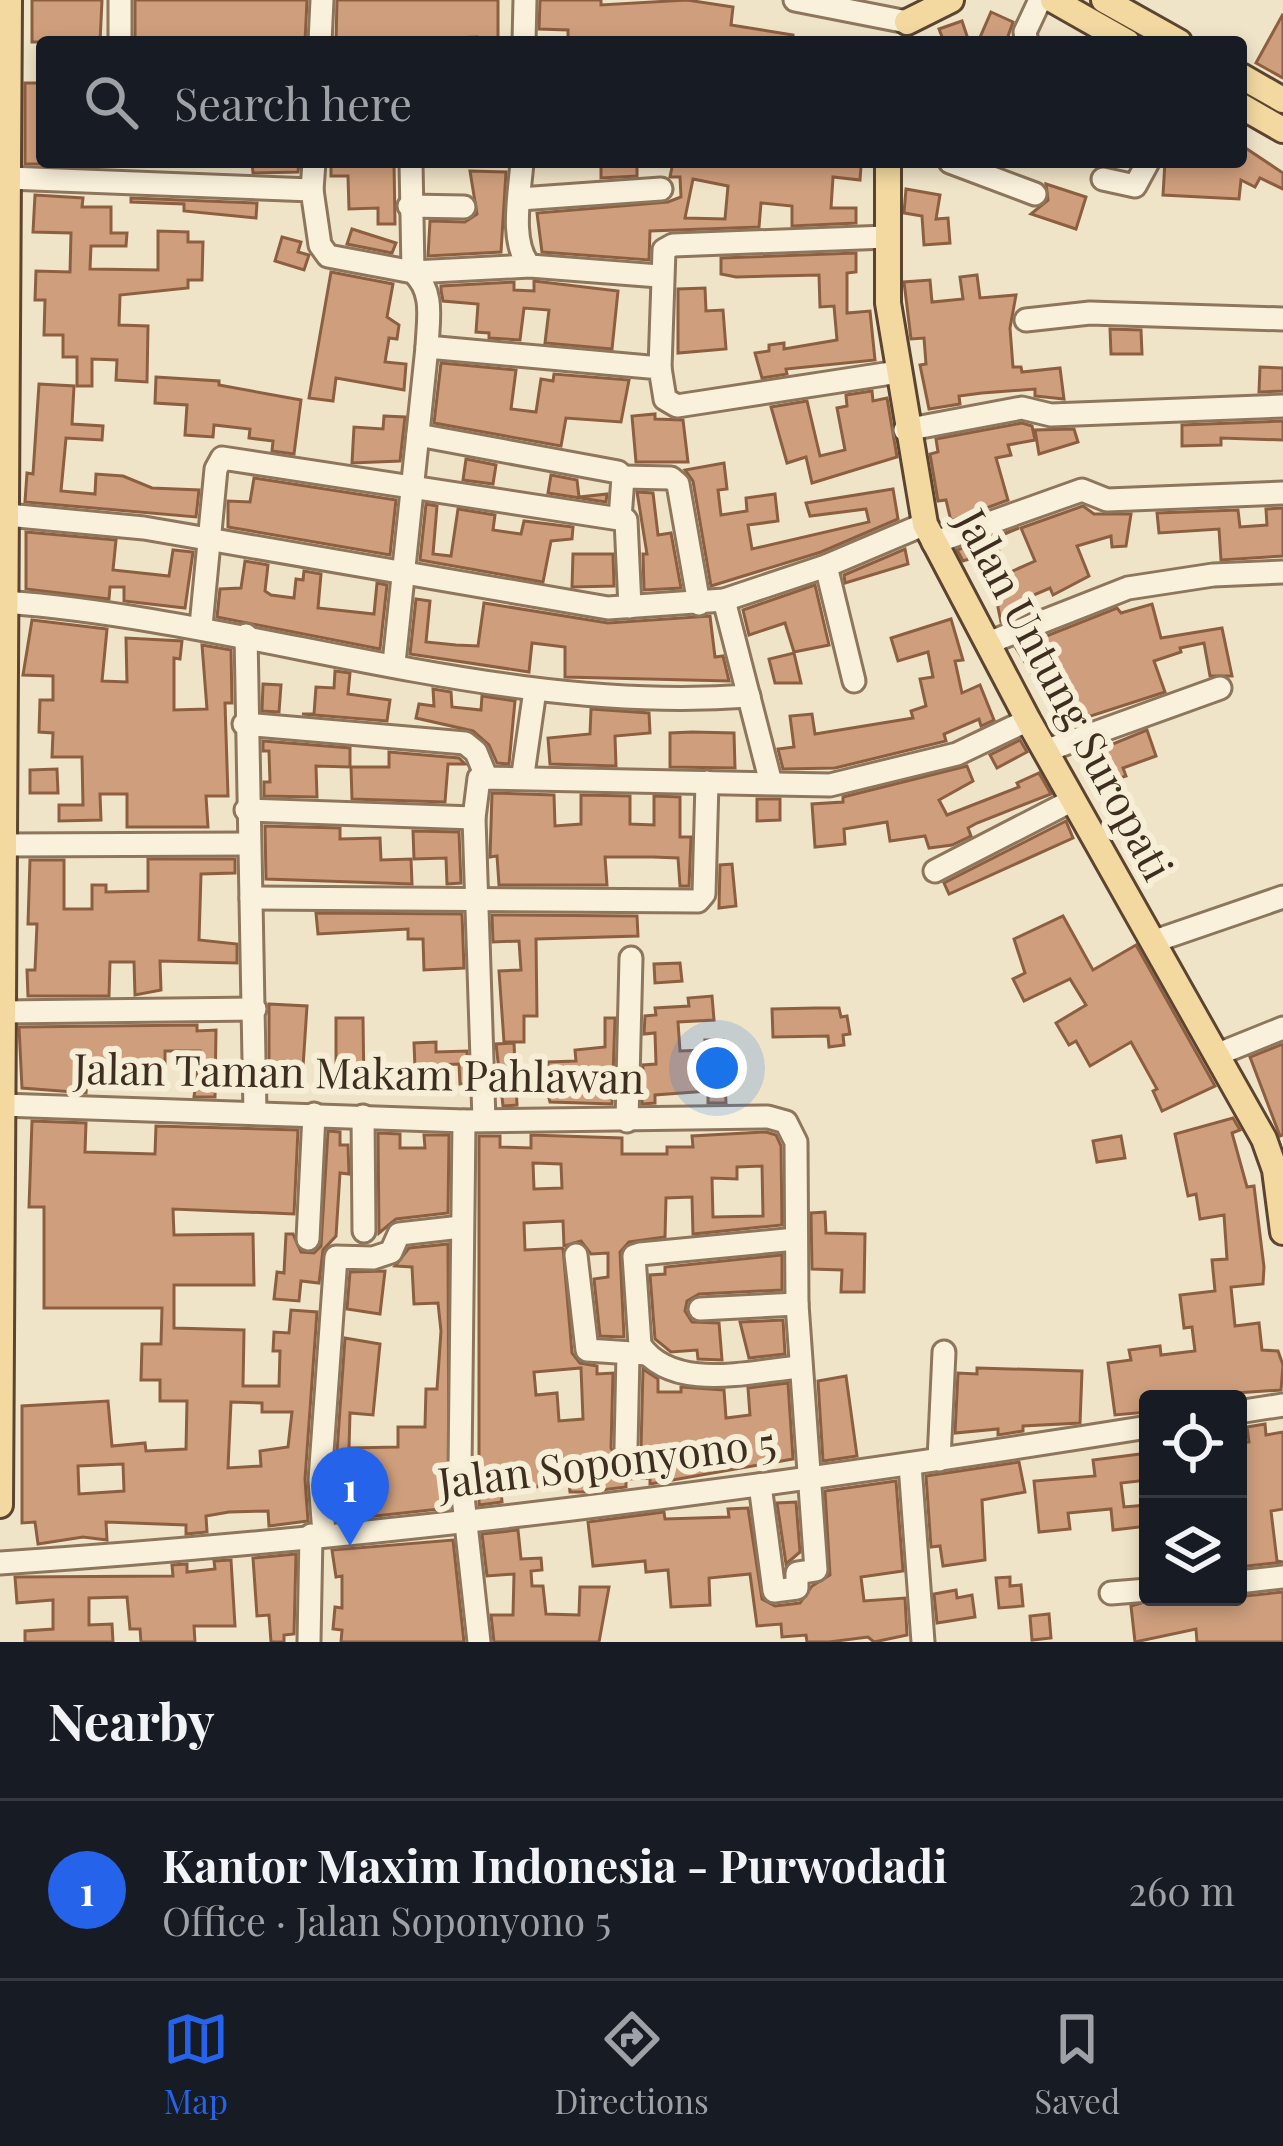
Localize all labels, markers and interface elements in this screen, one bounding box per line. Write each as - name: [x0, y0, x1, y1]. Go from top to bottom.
- search box: [36, 36, 1247, 168]
- icon: search: [78, 69, 144, 135]
- text: Search here: [174, 72, 412, 132]
- street label: Jalan Untung Suropati: [944, 498, 1187, 889]
- your location: [687, 1038, 747, 1098]
- street label: Jalan Taman Makam Pahlawan: [72, 1039, 645, 1105]
- map controls: [1139, 1390, 1247, 1606]
- button: locate: [1139, 1390, 1247, 1498]
- street label: Jalan Soponyono 5: [434, 1413, 779, 1510]
- pin: 1: [311, 1447, 389, 1546]
- button: layers: [1139, 1498, 1247, 1606]
- text: Nearby: [48, 1686, 214, 1754]
- text: Kantor Maxim Indonesia - Purwodadi: [162, 1834, 947, 1894]
- text: 1: [80, 1864, 94, 1916]
- text: 260 m: [1128, 1864, 1235, 1916]
- text: Office · Jalan Soponyono 5: [162, 1894, 611, 1946]
- tab: Map: [163, 2006, 229, 2122]
- tab: Directions: [554, 2006, 709, 2122]
- tab: Saved: [1034, 2006, 1120, 2122]

